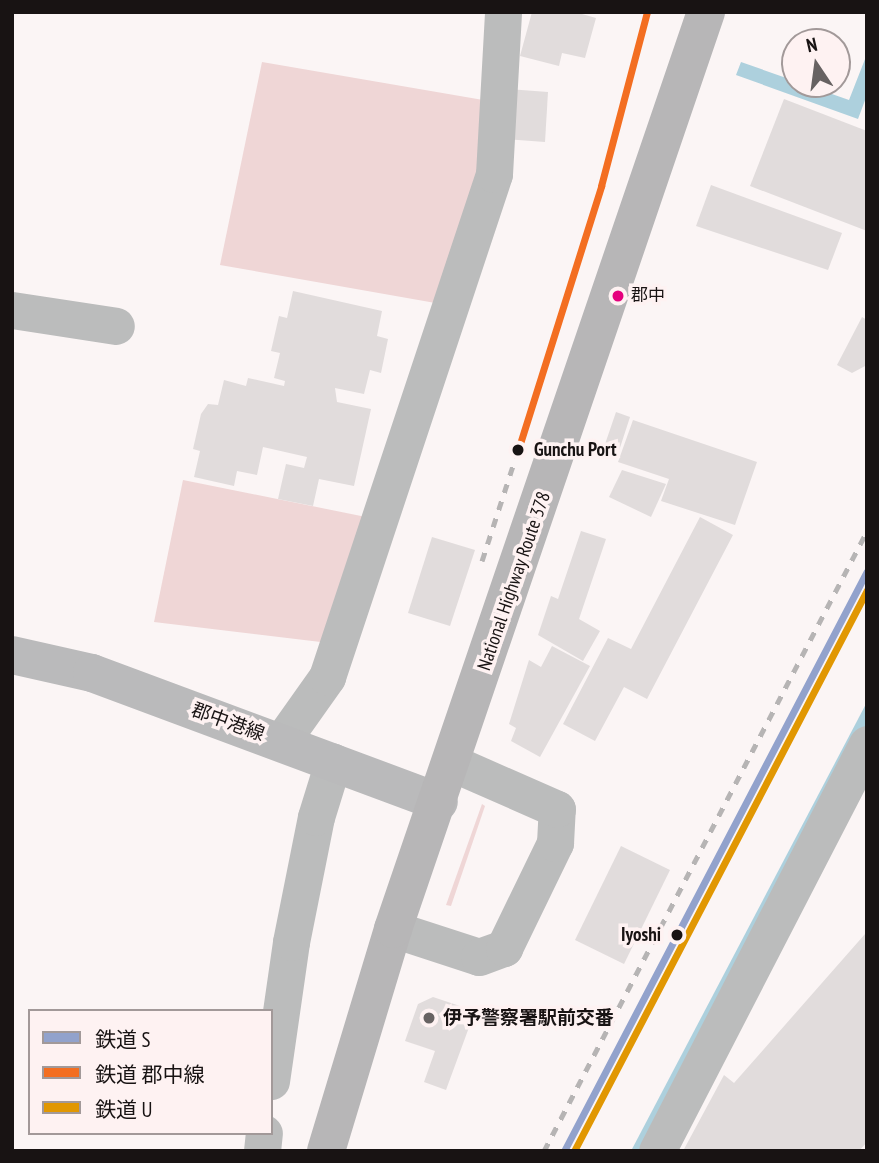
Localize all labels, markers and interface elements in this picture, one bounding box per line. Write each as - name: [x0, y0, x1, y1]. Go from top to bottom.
- north arrow: [781, 28, 851, 98]
- text: N: [804, 32, 819, 57]
- place label: 郡中: [631, 286, 665, 306]
- marker: 郡中: [611, 289, 625, 303]
- place label: Gunchu Port: [534, 439, 617, 461]
- marker: Gunchu Port: [508, 440, 528, 460]
- street label: National Highway Route 378: [473, 488, 555, 674]
- street label: 郡中港線: [188, 698, 268, 746]
- place label: Iyoshi: [621, 924, 661, 946]
- marker: Iyoshi: [667, 925, 687, 945]
- place label: 伊予警察署駅前交番: [443, 1007, 614, 1029]
- legend: [28, 1009, 273, 1135]
- marker: 伊予警察署駅前交番: [421, 1010, 437, 1026]
- text: 鉄道 S: [95, 1026, 150, 1053]
- text: 鉄道 郡中線: [95, 1061, 204, 1088]
- text: 鉄道 U: [95, 1096, 152, 1123]

